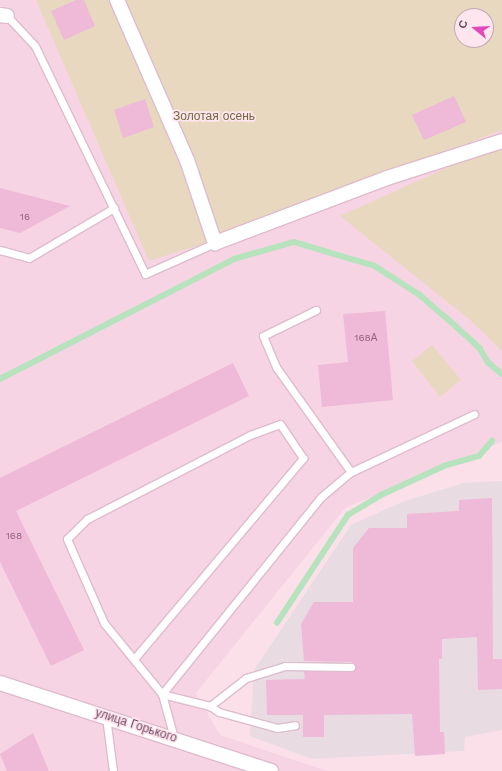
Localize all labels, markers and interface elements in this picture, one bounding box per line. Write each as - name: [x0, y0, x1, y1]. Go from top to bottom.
- north arrow: [454, 8, 494, 48]
- text: С: [456, 19, 470, 30]
- park label: Золотая осень: [173, 110, 255, 124]
- house number: 16: [20, 211, 30, 223]
- house number: 168А: [355, 332, 377, 344]
- house number: 168: [6, 530, 22, 542]
- street label: улица Горького: [93, 706, 179, 746]

